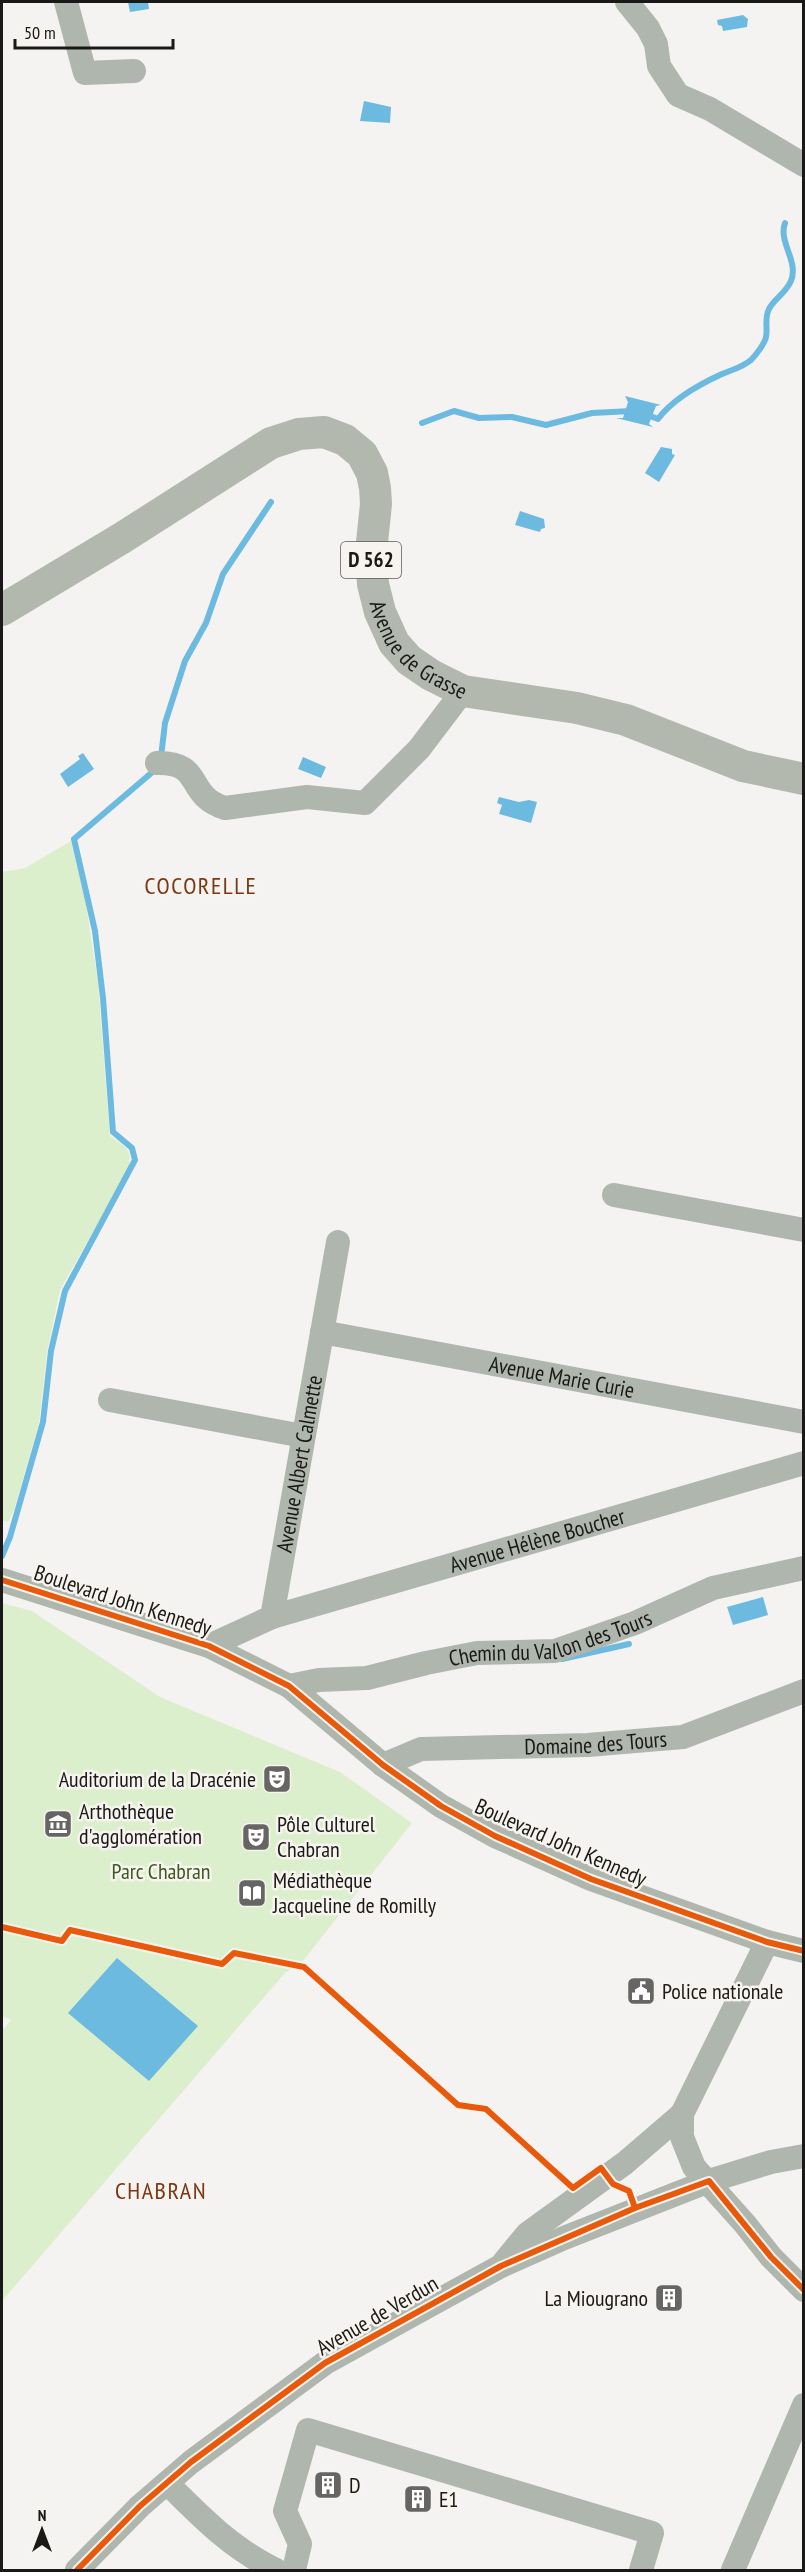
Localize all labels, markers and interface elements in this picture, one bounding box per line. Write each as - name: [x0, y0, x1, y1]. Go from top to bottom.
- scale bar: [15, 12, 172, 50]
- text: 50 m: [24, 21, 56, 44]
- road number: D 562: [341, 542, 401, 578]
- street label: Avenue de Grasse: [364, 598, 472, 705]
- district label: COCORELLE: [145, 870, 257, 901]
- street label: Avenue Marie Curie: [487, 1350, 637, 1404]
- street label: Avenue Albert Calmette: [270, 1373, 328, 1555]
- street label: Avenue Hélène Boucher: [446, 1502, 628, 1579]
- street label: Boulevard John Kennedy: [31, 1558, 216, 1642]
- street label: Chemin du Vallon des Tours: [446, 1603, 656, 1672]
- street label: Domaine des Tours: [524, 1724, 668, 1761]
- theatre icon: Auditorium de la Dracénie: [261, 1763, 293, 1795]
- place label: Auditorium de la Dracénie: [59, 1765, 256, 1793]
- street label: Boulevard John Kennedy: [471, 1792, 652, 1893]
- place label: Arthothèque d'agglomération: [79, 1797, 202, 1850]
- museum icon: Arthothèque d'agglomération: [42, 1808, 74, 1840]
- place label: Pôle Culturel Chabran: [277, 1810, 376, 1863]
- theatre icon: Pôle Culturel Chabran: [240, 1821, 272, 1853]
- park label: Parc Chabran: [112, 1857, 210, 1885]
- place label: Médiathèque Jacqueline de Romilly: [272, 1866, 437, 1919]
- library icon: Médiathèque Jacqueline de Romilly: [236, 1877, 268, 1909]
- public building icon: Police nationale: [625, 1975, 657, 2007]
- place label: Police nationale: [662, 1977, 783, 2005]
- district label: CHABRAN: [115, 2175, 207, 2206]
- street label: Avenue de Verdun: [311, 2269, 443, 2361]
- building icon: La Miougrano: [653, 2282, 685, 2314]
- place label: La Miougrano: [544, 2284, 648, 2312]
- building icon: D: [312, 2469, 344, 2501]
- place label: D: [349, 2471, 361, 2499]
- building icon: E1: [402, 2483, 434, 2515]
- place label: E1: [439, 2485, 458, 2513]
- north arrow: [12, 2500, 72, 2560]
- text: N: [38, 2505, 46, 2525]

